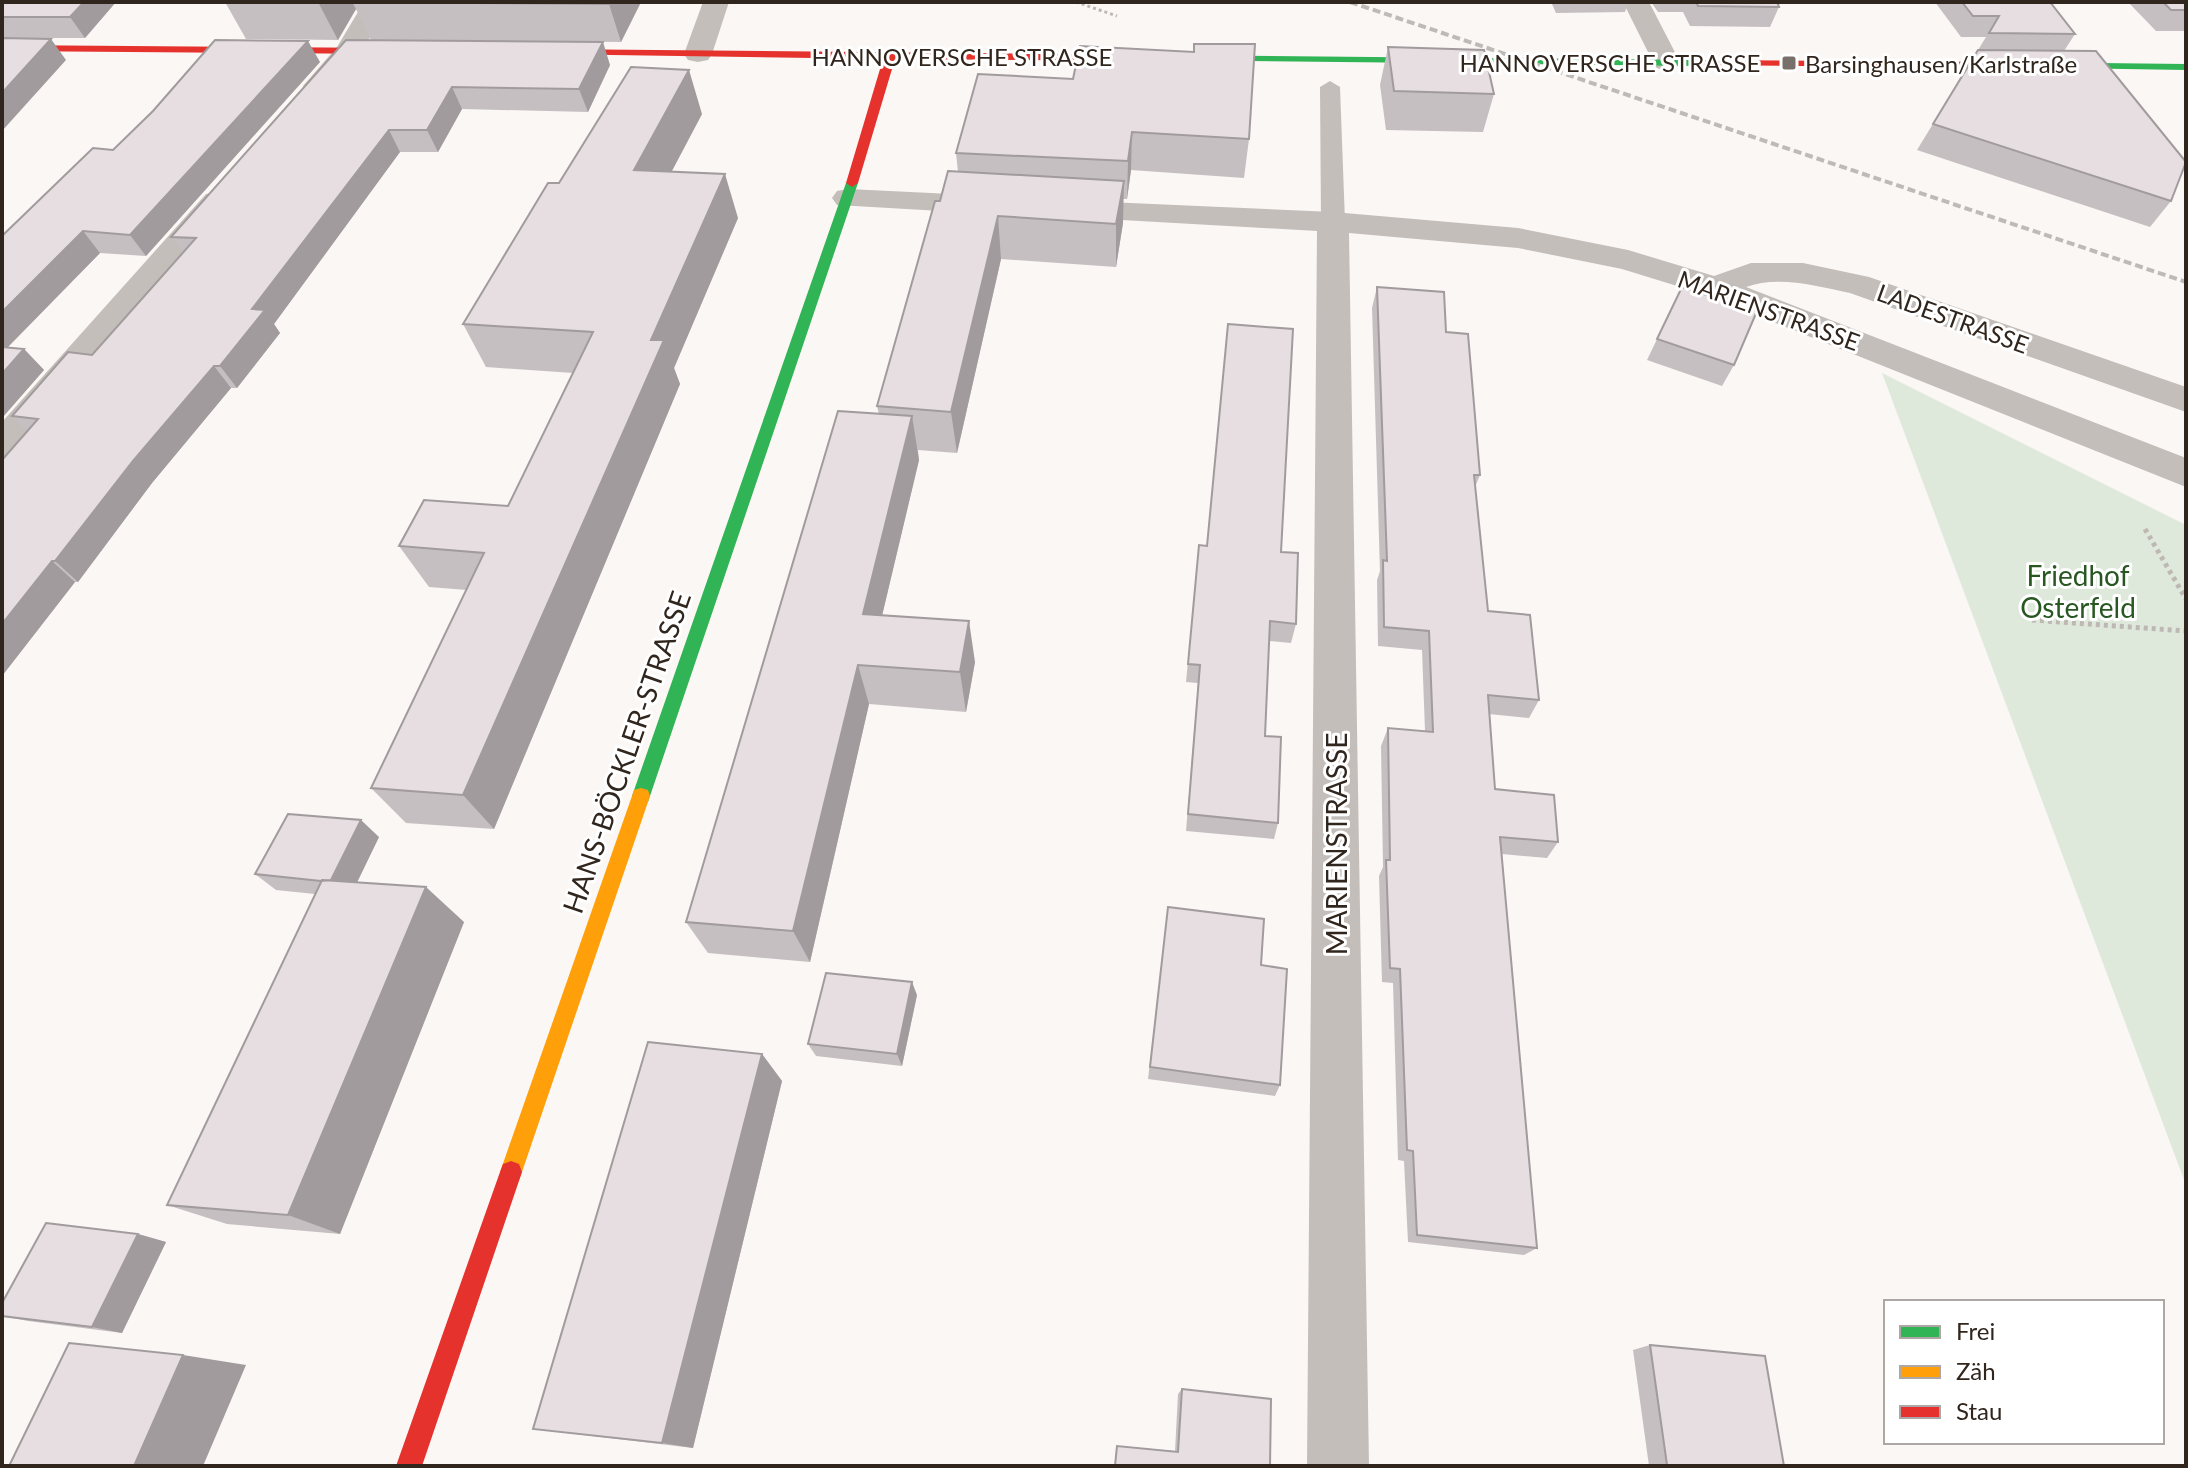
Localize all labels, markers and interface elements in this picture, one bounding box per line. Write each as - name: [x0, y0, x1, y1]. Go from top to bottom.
- street label: HANNOVERSCHE STRASSE: [812, 42, 1112, 71]
- street label: HANNOVERSCHE STRASSE: [1460, 48, 1760, 77]
- place label: Barsinghausen/Karlstraße: [1805, 49, 2077, 78]
- marker: Barsinghausen/Karlstraße: [1780, 54, 1798, 72]
- street label: MARIENSTRASSE: [1674, 264, 1864, 356]
- street label: LADESTRASSE: [1873, 277, 2033, 359]
- park label: Friedhof Osterfeld: [2020, 558, 2136, 624]
- street label: HANS-BÖCKLER-STRASSE: [555, 587, 697, 917]
- street label: MARIENSTRASSE: [1319, 733, 1353, 955]
- legend: [1884, 1300, 2164, 1444]
- text: Frei: [1956, 1316, 1995, 1345]
- text: Zäh: [1956, 1356, 1996, 1385]
- text: Stau: [1956, 1396, 2002, 1425]

